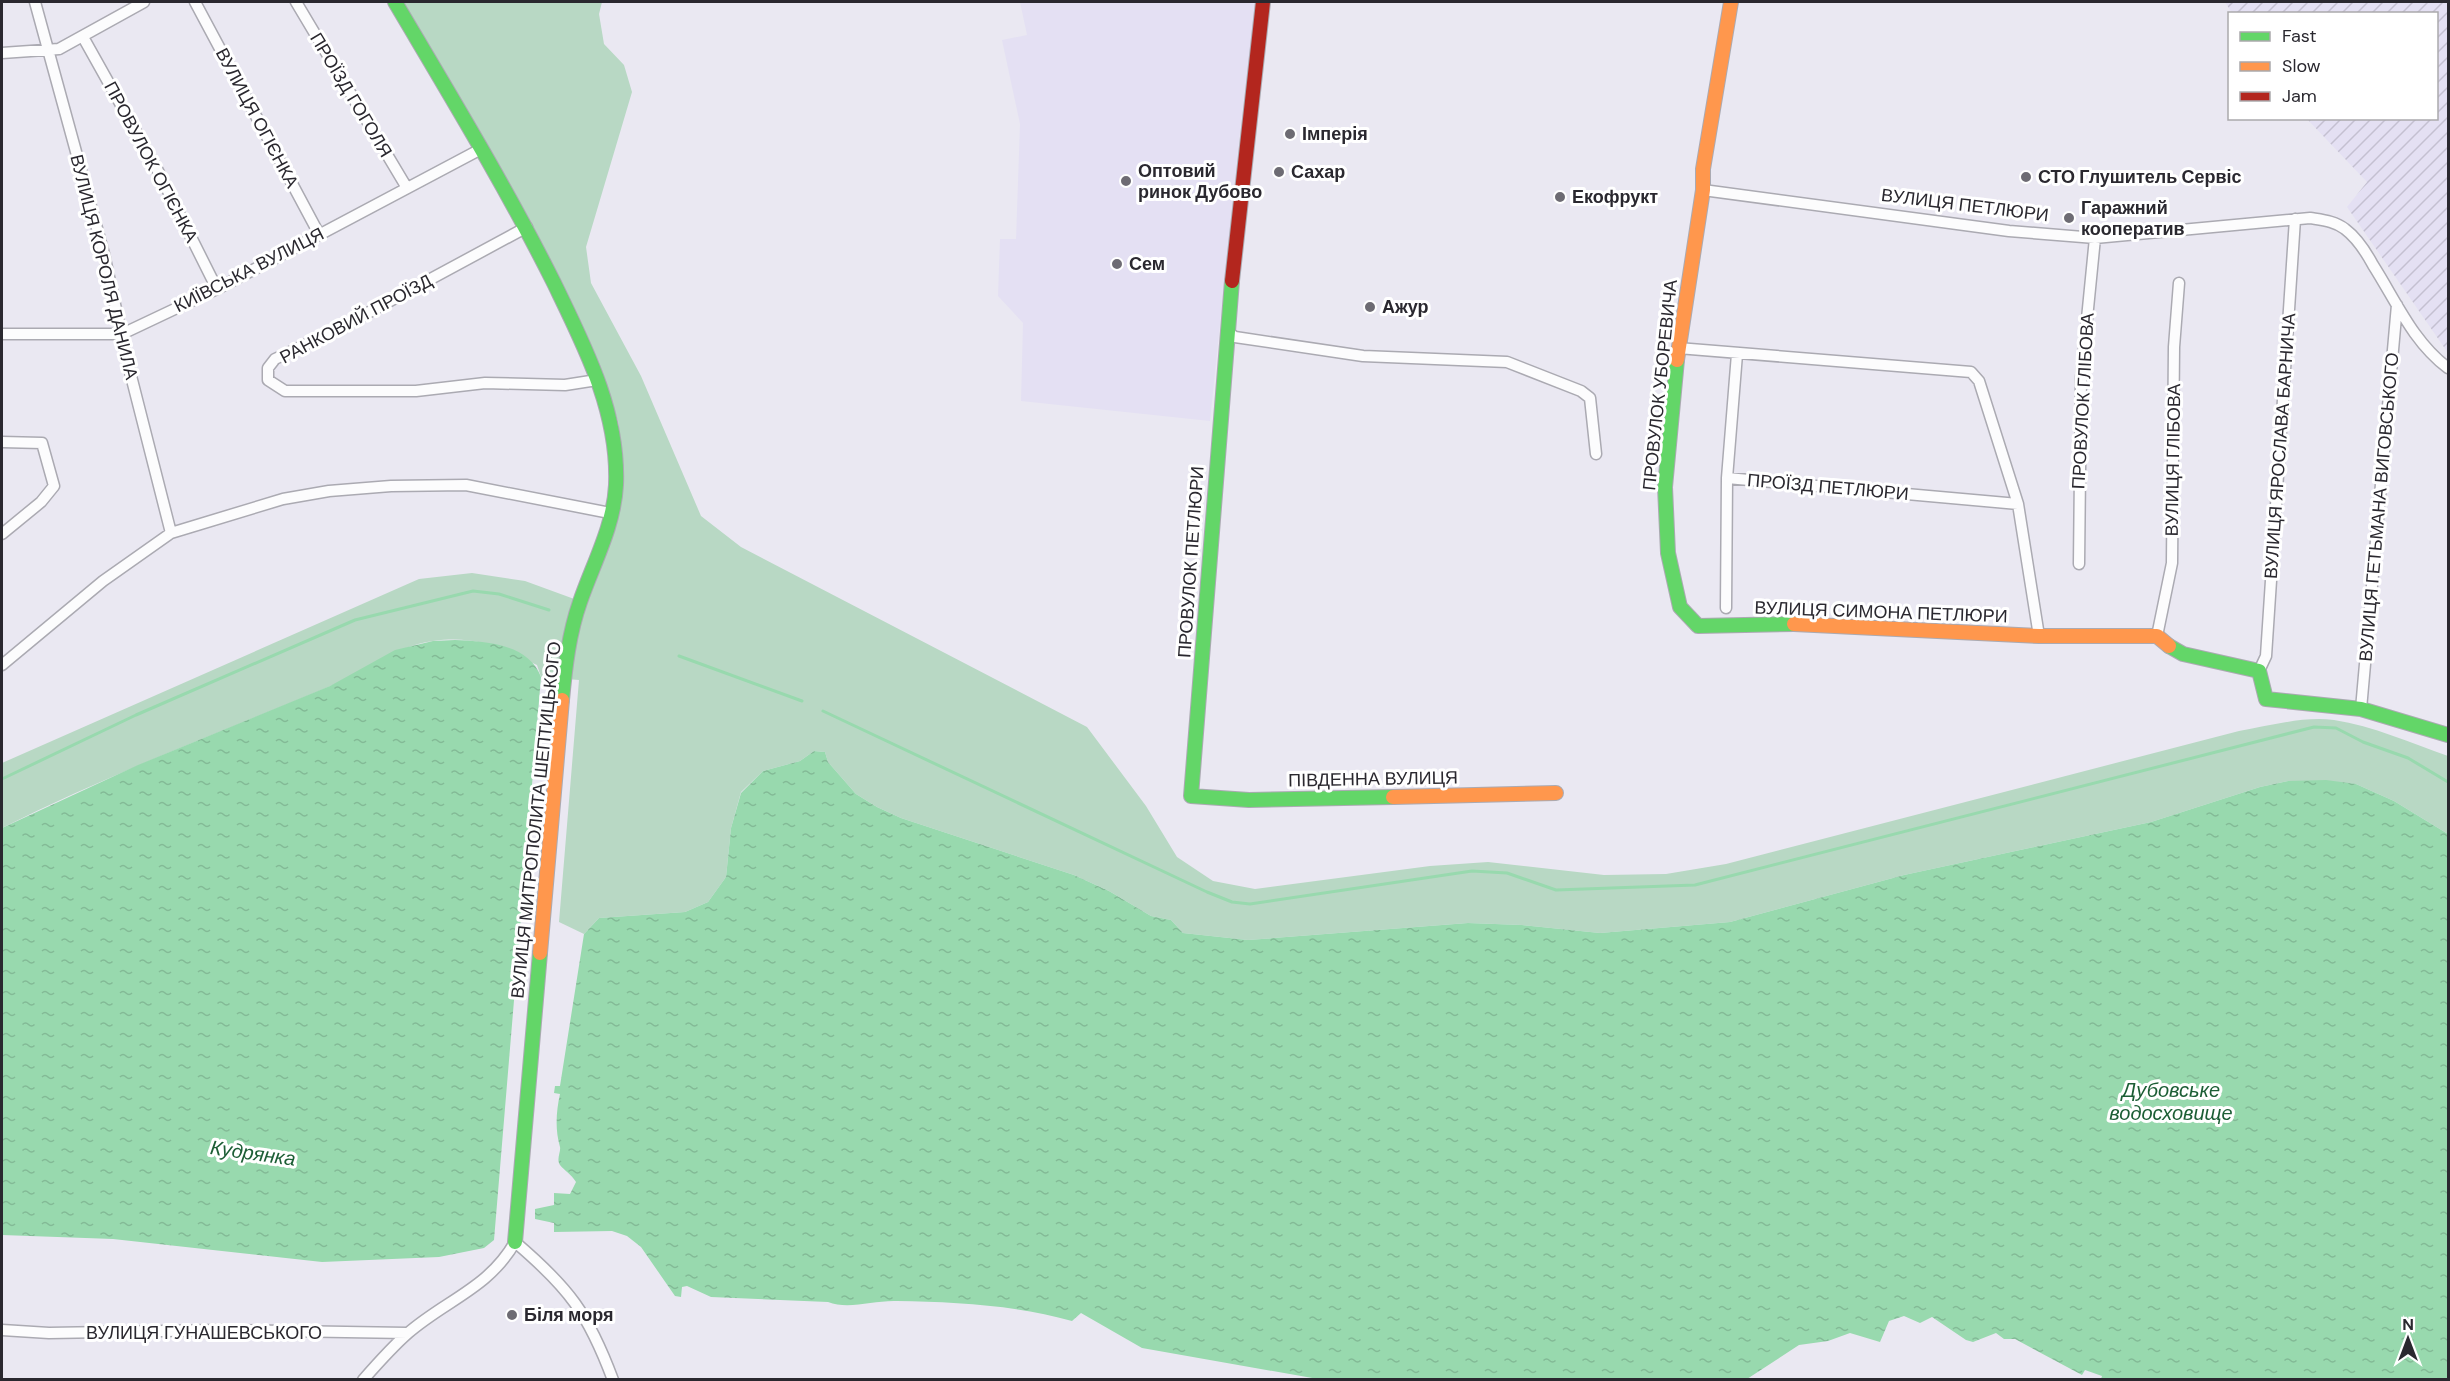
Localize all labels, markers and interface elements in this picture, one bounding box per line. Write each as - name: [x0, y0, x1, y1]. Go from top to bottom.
- legend: [2228, 12, 2438, 120]
- text: Fast: [2282, 24, 2317, 48]
- street label: ПРОЇЗД ГОГОЛЯ: [304, 28, 398, 162]
- street label: ВУЛИЦЯ ОГІЄНКА: [210, 44, 304, 192]
- text: Slow: [2282, 54, 2321, 78]
- street label: ПРОВУЛОК ОГІЄНКА: [98, 77, 204, 247]
- text: Jam: [2282, 84, 2317, 108]
- place label: Імперія: [1302, 122, 1368, 146]
- marker: Імперія: [1283, 127, 1297, 141]
- street label: ВУЛИЦЯ КОРОЛЯ ДАНИЛА: [64, 152, 144, 382]
- place label: Оптовий ринок Дубово: [1138, 159, 1262, 204]
- place label: Сахар: [1291, 160, 1345, 184]
- marker: Сахар: [1272, 165, 1286, 179]
- place label: СТО Глушитель Сервіс: [2038, 165, 2242, 189]
- marker: СТО Глушитель Сервіс: [2019, 170, 2033, 184]
- marker: Оптовий ринок Дубово: [1119, 174, 1133, 188]
- street label: ВУЛИЦЯ ПЕТЛЮРИ: [1880, 183, 2050, 227]
- place label: Екофрукт: [1572, 185, 1658, 209]
- marker: Екофрукт: [1553, 190, 1567, 204]
- place label: Гаражний кооператив: [2081, 196, 2185, 241]
- marker: Гаражний кооператив: [2062, 211, 2076, 225]
- street label: КИЇВСЬКА ВУЛИЦЯ: [170, 222, 328, 318]
- place label: Сем: [1129, 252, 1165, 276]
- marker: Сем: [1110, 257, 1124, 271]
- street label: РАНКОВИЙ ПРОЇЗД: [276, 269, 436, 369]
- street label: ПРОВУЛОК УБОРЕВИЧА: [1637, 278, 1683, 492]
- place label: Ажур: [1382, 295, 1429, 319]
- marker: Ажур: [1363, 300, 1377, 314]
- street label: ПРОВУЛОК ГЛІБОВА: [2066, 312, 2100, 490]
- street label: ВУЛИЦЯ ЯРОСЛАВА БАРНИЧА: [2259, 312, 2301, 580]
- street label: ВУЛИЦЯ ГЕТЬМАНА ВИГОВСЬКОГО: [2354, 352, 2404, 662]
- street label: ВУЛИЦЯ ГЛІБОВА: [2160, 383, 2186, 537]
- street label: ПРОВУЛОК ПЕТЛЮРИ: [1172, 465, 1210, 659]
- street label: ПРОЇЗД ПЕТЛЮРИ: [1746, 468, 1910, 506]
- street label: ВУЛИЦЯ СИМОНА ПЕТЛЮРИ: [1754, 596, 2008, 628]
- street label: ВУЛИЦЯ МИТРОПОЛИТА ШЕПТИЦЬКОГО: [505, 640, 567, 1000]
- street label: ПІВДЕННА ВУЛИЦЯ: [1288, 766, 1458, 792]
- water label: Дубовське водосховище: [2109, 1077, 2233, 1126]
- water label: Кудрянка: [209, 1134, 297, 1172]
- place label: Біля моря: [524, 1303, 613, 1327]
- marker: Біля моря: [505, 1308, 519, 1322]
- north arrow: [2378, 1309, 2438, 1369]
- text: N: [2402, 1314, 2414, 1335]
- street label: ВУЛИЦЯ ГУНАШЕВСЬКОГО: [86, 1321, 322, 1345]

